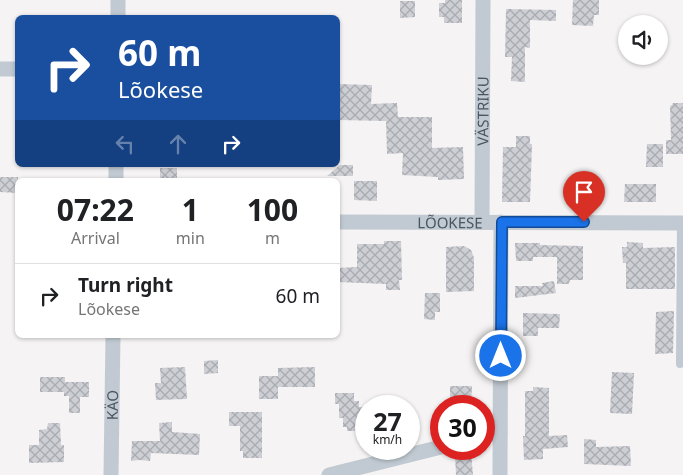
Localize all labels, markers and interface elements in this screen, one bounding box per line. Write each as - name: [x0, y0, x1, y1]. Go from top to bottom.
- map controls: [618, 15, 668, 65]
- button: sound: [618, 15, 668, 65]
- text: 60 m: [118, 29, 201, 76]
- icon: right: [35, 35, 100, 100]
- text: Lõokese: [118, 74, 203, 104]
- street label: VÄSTRIKU: [472, 76, 493, 146]
- icon: left: [111, 130, 139, 158]
- icon: ahead: [164, 130, 192, 158]
- icon: right: [217, 130, 245, 158]
- pin: [563, 171, 605, 222]
- icon: arrive: [570, 178, 598, 206]
- text: 07:22: [57, 189, 134, 230]
- text: 1: [182, 189, 199, 230]
- text: 100: [247, 189, 298, 230]
- street label: LÕOKESE: [417, 212, 483, 232]
- text: Arrival: [71, 227, 120, 249]
- text: min: [176, 227, 205, 249]
- text: m: [265, 227, 280, 249]
- text: Turn right: [78, 272, 173, 298]
- icon: right: [35, 282, 63, 310]
- text: 60 m: [276, 283, 320, 309]
- text: Lõokese: [78, 298, 140, 320]
- position arrow: [474, 329, 526, 381]
- street label: KÄO: [102, 390, 122, 420]
- speed limit sign: 30: [430, 395, 495, 460]
- text: 27: [373, 404, 402, 438]
- text: km/h: [373, 431, 402, 448]

